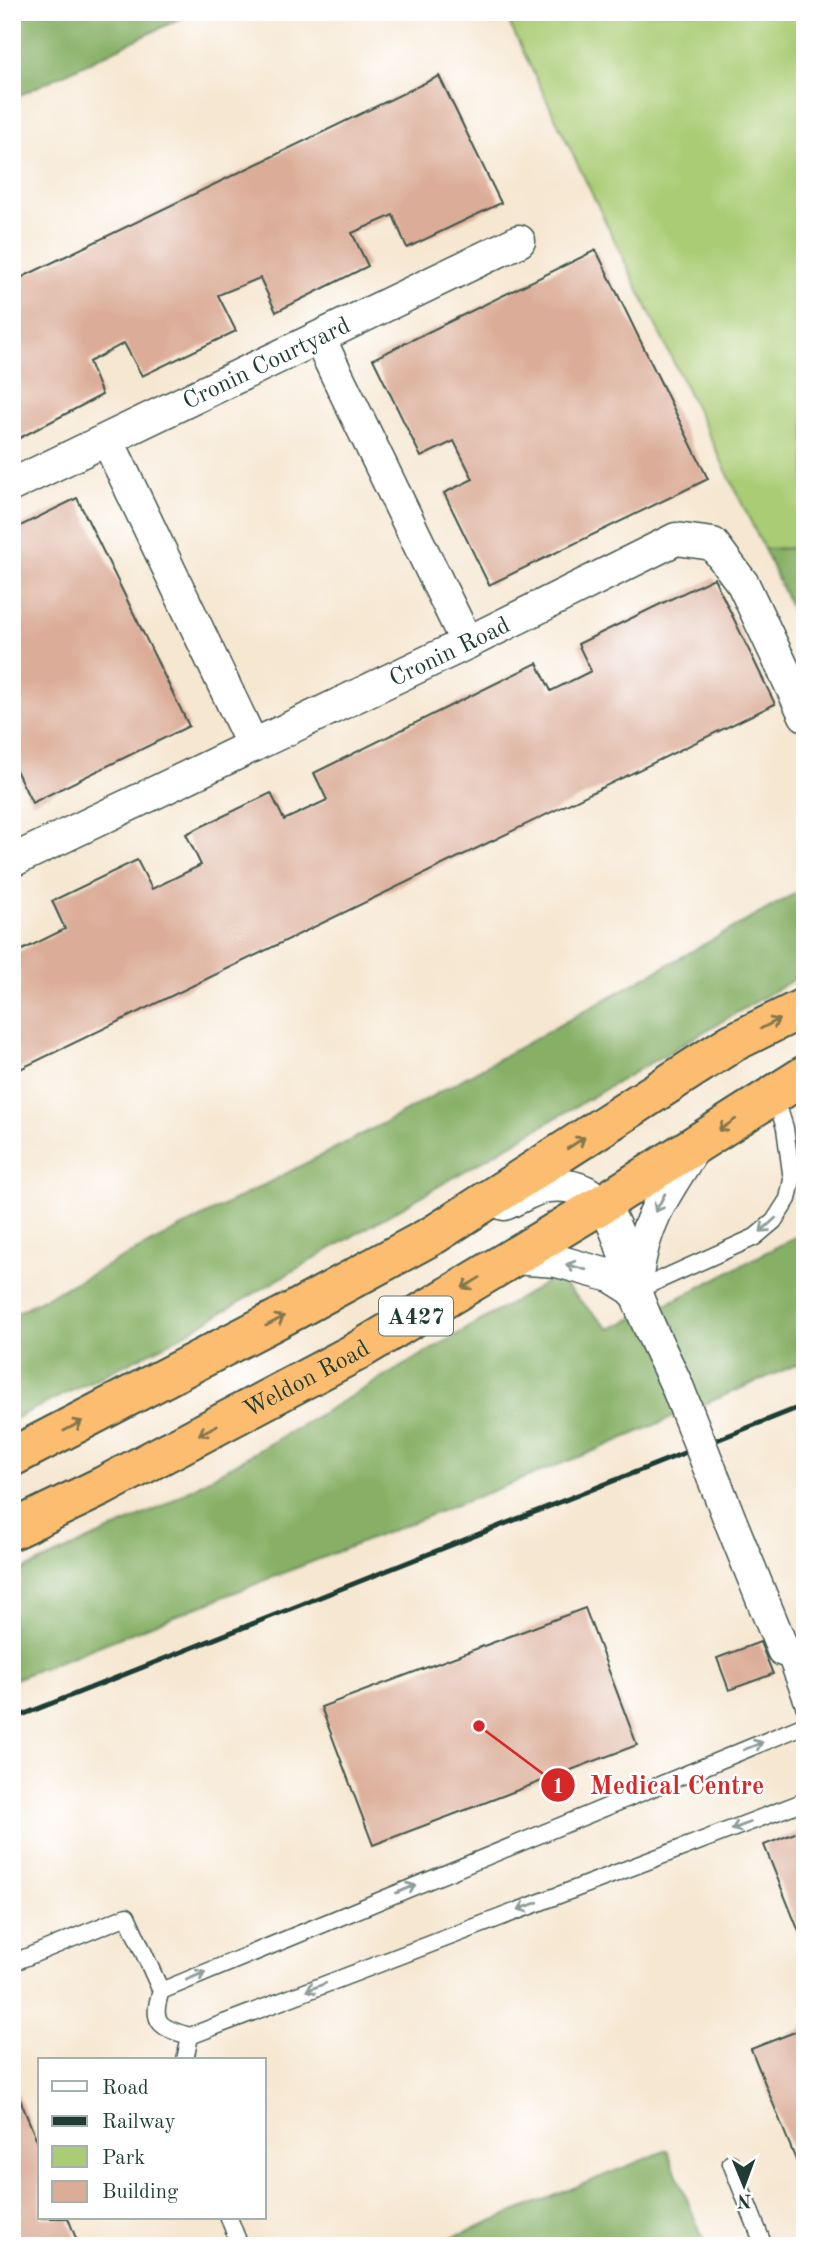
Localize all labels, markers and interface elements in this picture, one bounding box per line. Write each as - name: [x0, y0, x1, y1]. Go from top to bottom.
- street label: Cronin Courtyard: [180, 314, 354, 415]
- street label: Cronin Road: [386, 614, 514, 692]
- one-way arrow: [759, 1017, 780, 1031]
- one-way arrow: [717, 1118, 737, 1132]
- one-way arrow: [566, 1136, 585, 1151]
- one-way arrow: [652, 1192, 666, 1213]
- one-way arrow: [759, 1217, 777, 1233]
- one-way arrow: [565, 1259, 587, 1272]
- one-way arrow: [461, 1276, 481, 1290]
- road number: A427: [379, 1296, 453, 1336]
- one-way arrow: [264, 1313, 285, 1327]
- street label: Weldon Road: [240, 1337, 374, 1423]
- one-way arrow: [62, 1418, 83, 1432]
- one-way arrow: [198, 1424, 219, 1438]
- one-way arrow: [741, 1739, 763, 1752]
- callout: Medical Centre: [541, 1762, 778, 1809]
- text: Medical Centre: [590, 1774, 764, 1800]
- text: 1: [552, 1777, 564, 1798]
- one-way arrow: [731, 1820, 752, 1833]
- one-way arrow: [395, 1882, 417, 1895]
- one-way arrow: [518, 1901, 540, 1914]
- one-way arrow: [185, 1969, 207, 1982]
- one-way arrow: [305, 1982, 327, 1994]
- legend: [38, 2058, 266, 2220]
- text: Road: [102, 2078, 149, 2099]
- text: Railway: [102, 2112, 176, 2133]
- text: Park: [102, 2148, 145, 2169]
- north arrow: [708, 2150, 778, 2220]
- text: Building: [102, 2182, 179, 2203]
- text: N: [736, 2190, 752, 2209]

